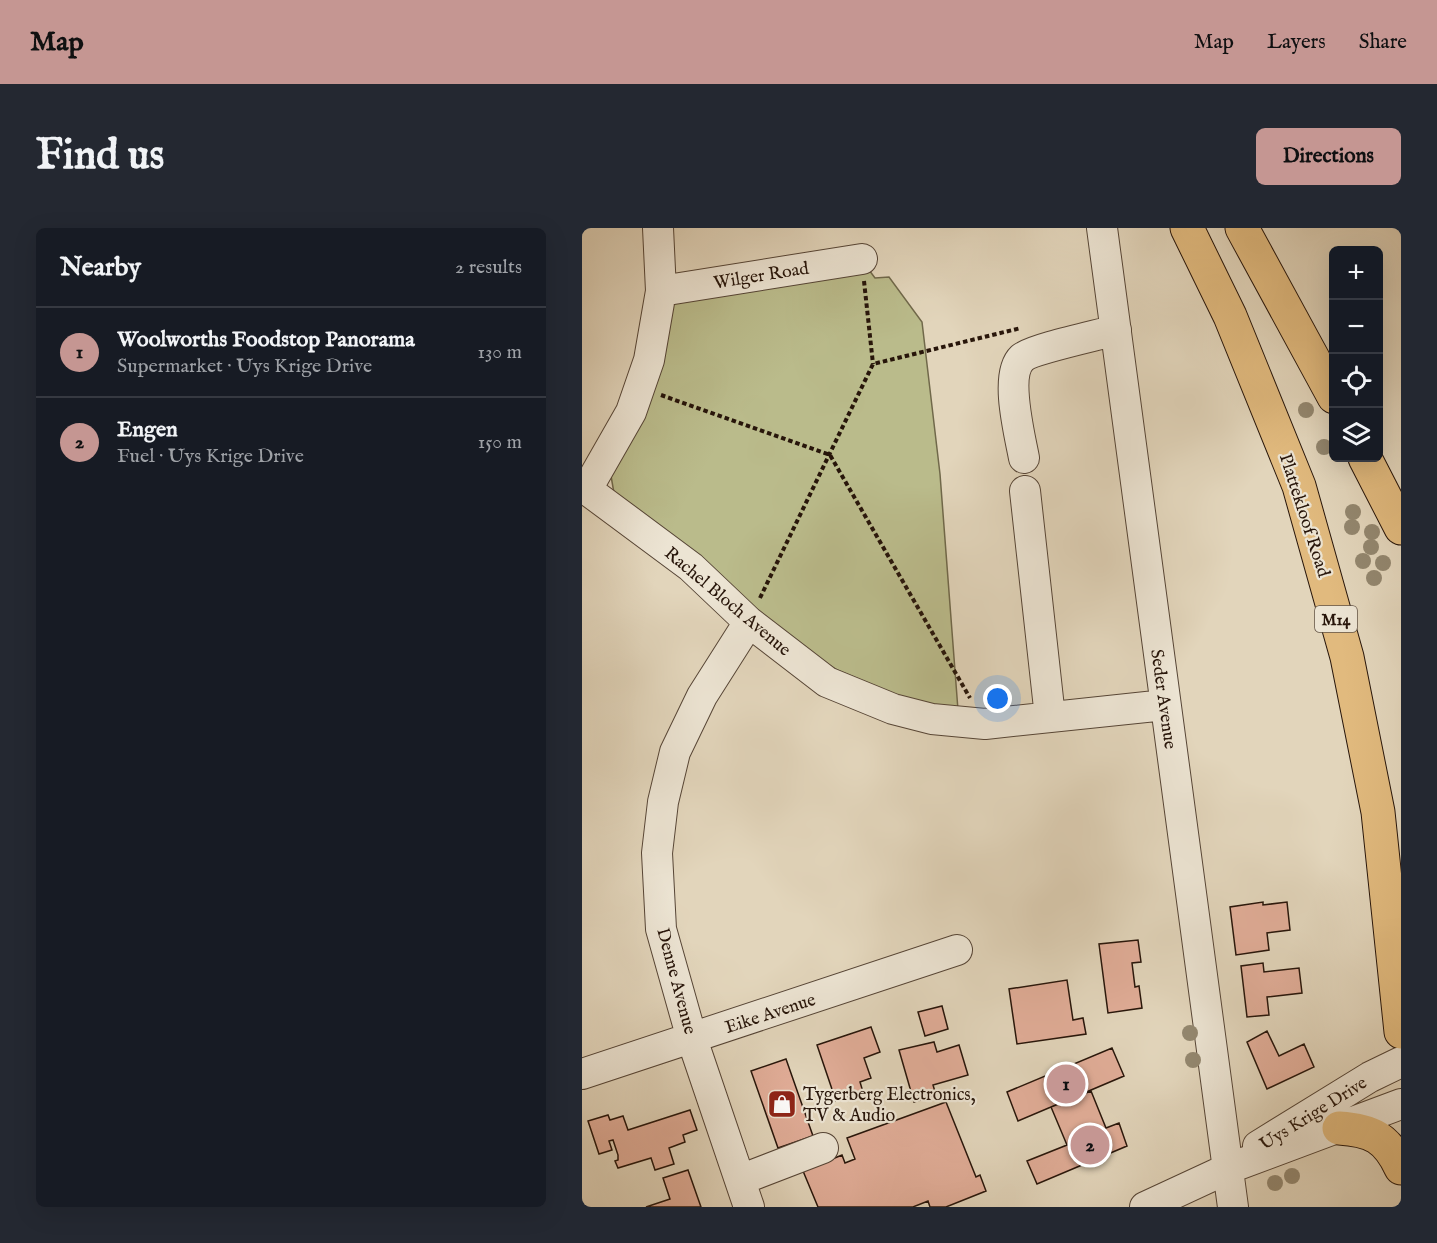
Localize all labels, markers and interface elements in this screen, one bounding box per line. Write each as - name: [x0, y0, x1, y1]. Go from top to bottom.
- text: Map: [30, 25, 84, 60]
- text: Map: [1194, 29, 1234, 56]
- text: Layers: [1267, 29, 1326, 56]
- text: Share: [1359, 29, 1407, 56]
- button: Directions: [1256, 128, 1401, 185]
- text: Find us: [36, 130, 164, 183]
- map controls: [1329, 246, 1383, 462]
- button: +: [1329, 246, 1383, 300]
- text: Nearby: [60, 251, 141, 284]
- text: 2 results: [455, 255, 522, 280]
- street label: Wilger Road: [712, 258, 811, 295]
- button: −: [1329, 300, 1383, 354]
- text: Woolworths Foodstop Panorama: [117, 326, 415, 354]
- text: 1: [76, 340, 83, 365]
- text: 130 m: [477, 340, 522, 365]
- text: Supermarket · Uys Krige Drive: [117, 354, 372, 379]
- button: locate: [1329, 354, 1383, 408]
- button: layers: [1329, 408, 1383, 462]
- text: Engen: [117, 416, 178, 444]
- text: 2: [75, 430, 84, 455]
- text: 150 m: [478, 430, 522, 455]
- text: Fuel · Uys Krige Drive: [117, 444, 304, 469]
- street label: Plattekloof Road: [1273, 451, 1335, 581]
- street label: Rachel Bloch Avenue: [659, 542, 795, 662]
- road number: M14: [1315, 606, 1357, 632]
- street label: Seder Avenue: [1144, 648, 1181, 751]
- your location: [983, 684, 1012, 713]
- street label: Denne Avenue: [650, 926, 701, 1037]
- street label: Eike Avenue: [722, 989, 819, 1040]
- pin: 1: [1046, 1062, 1086, 1106]
- street label: Uys Krige Drive: [1256, 1072, 1372, 1156]
- place label: Tygerberg Electronics, TV & Audio: [803, 1084, 976, 1128]
- shop icon: Tygerberg Electronics, TV & Audio: [766, 1088, 798, 1120]
- pin: 2: [1070, 1122, 1110, 1168]

